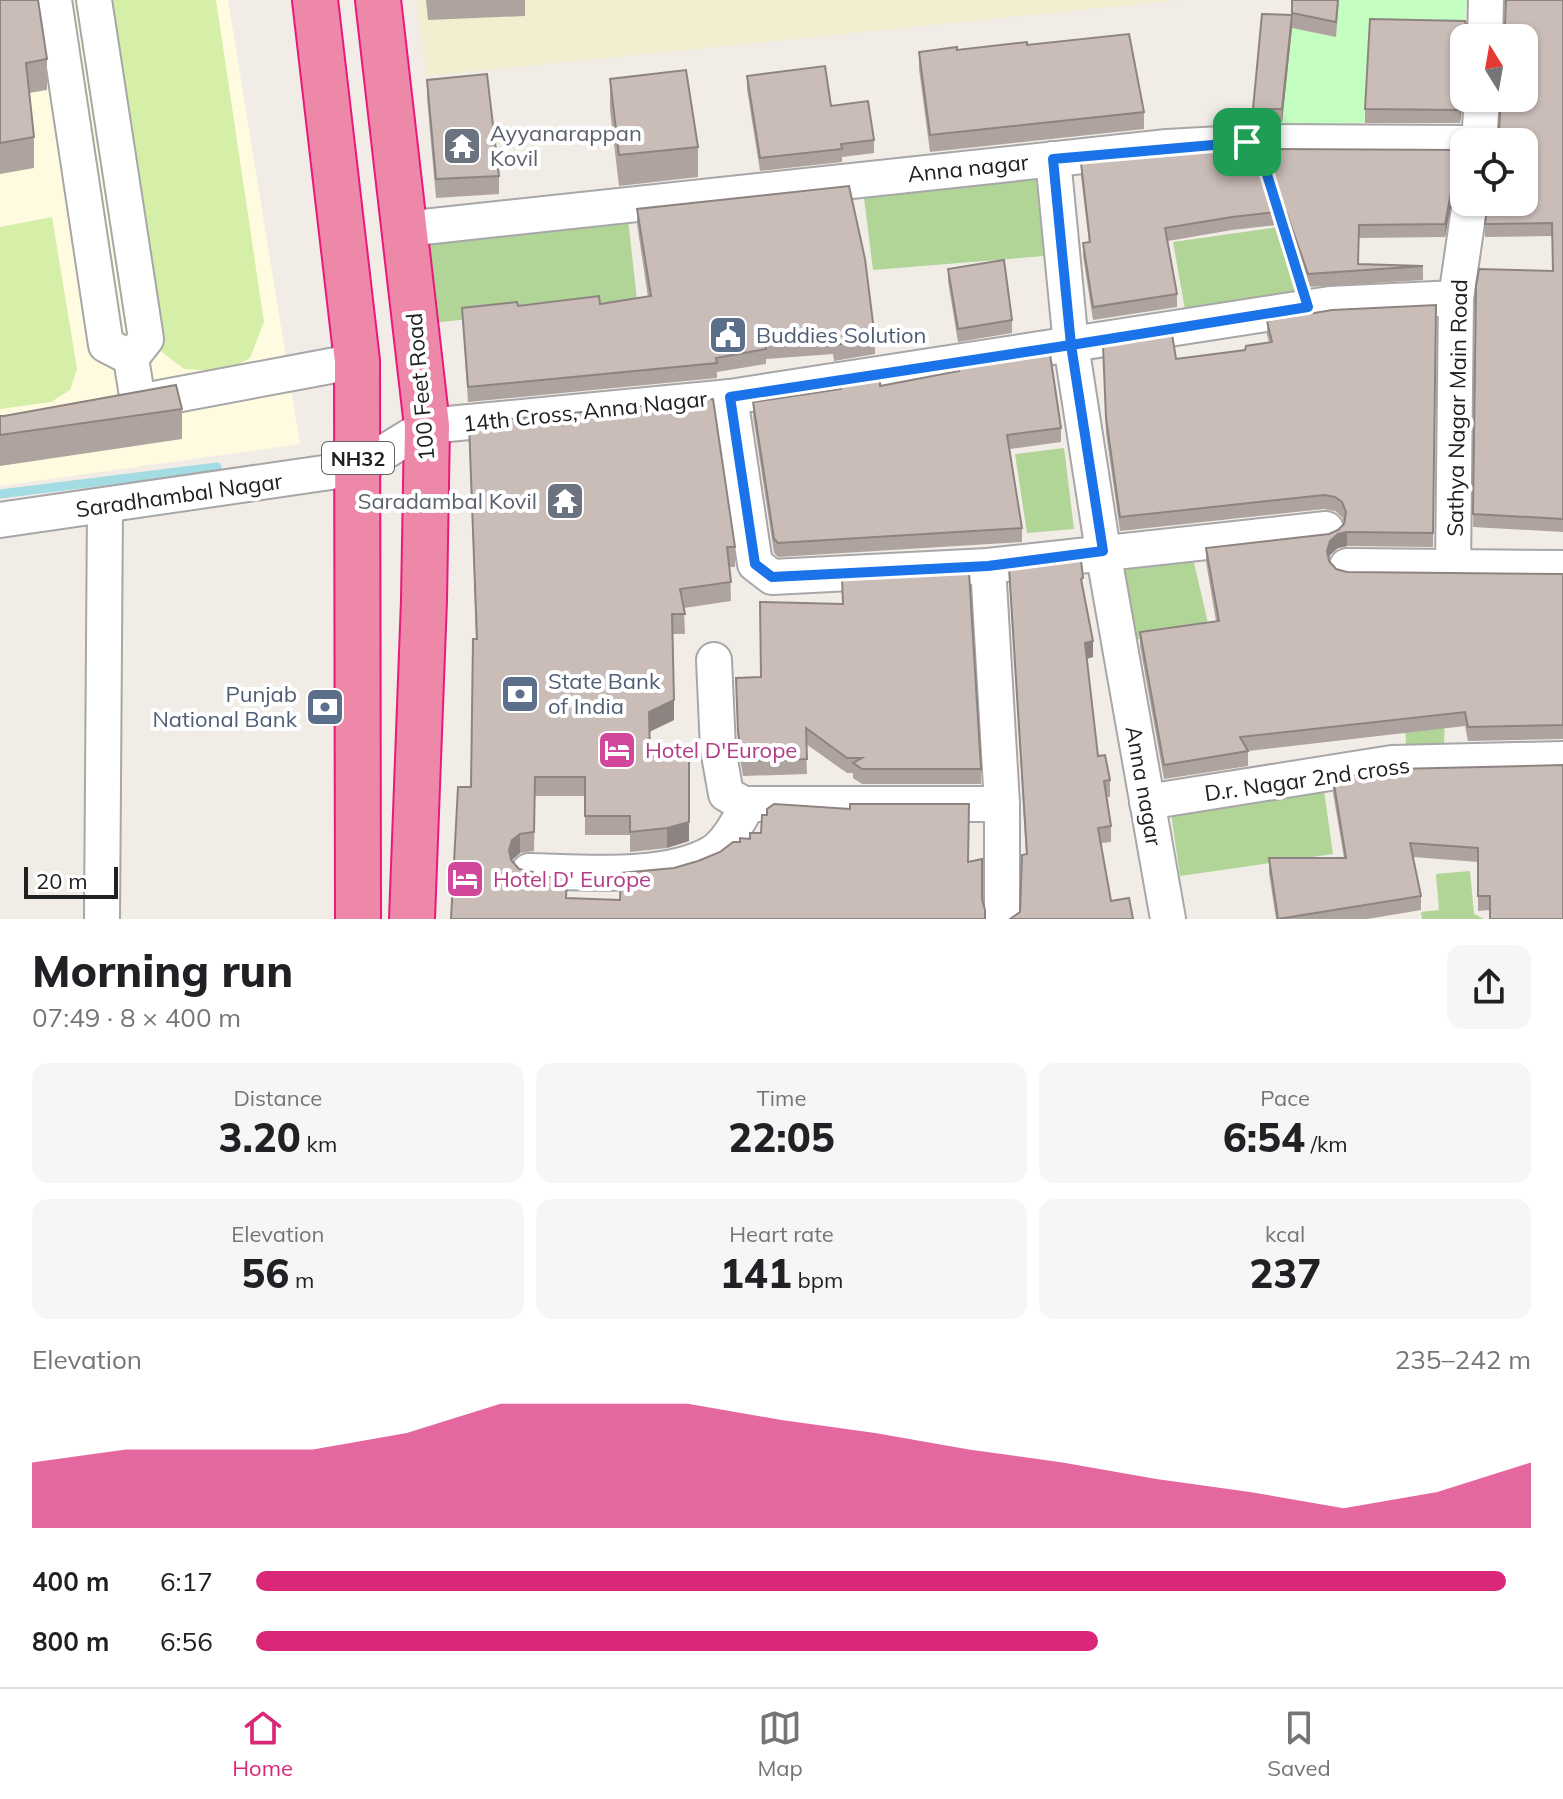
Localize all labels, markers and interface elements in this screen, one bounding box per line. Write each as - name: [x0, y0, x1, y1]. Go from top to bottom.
- north arrow: [1450, 24, 1538, 112]
- map controls: [1450, 24, 1538, 216]
- pin: [1213, 108, 1281, 176]
- place label: Ayyanarappan Kovil: [490, 119, 642, 172]
- icon: arrive: [1225, 120, 1269, 164]
- temple icon: Ayyanarappan Kovil: [441, 125, 483, 167]
- button: locate: [1450, 128, 1538, 216]
- street label: Anna nagar: [906, 148, 1030, 188]
- street label: Sathya Nagar Main Road: [1441, 279, 1473, 537]
- street label: 100 Feet Road: [400, 312, 440, 462]
- public building icon: Buddies Solution: [707, 314, 749, 356]
- place label: Buddies Solution: [756, 321, 927, 349]
- street label: 14th Cross, Anna Nagar: [461, 384, 709, 438]
- road number: NH32: [322, 442, 394, 474]
- street label: Saradhambal Nagar: [74, 467, 284, 523]
- temple icon: Saradambal Kovil: [544, 480, 586, 522]
- place label: Saradambal Kovil: [358, 487, 537, 515]
- place label: State Bank of India: [548, 667, 661, 720]
- bank icon: State Bank of India: [499, 673, 541, 715]
- place label: Punjab National Bank: [152, 680, 298, 733]
- bank icon: Punjab National Bank: [304, 686, 346, 728]
- street label: Anna nagar: [1120, 724, 1168, 848]
- hotel icon: Hotel D'Europe: [596, 729, 638, 771]
- place label: Hotel D'Europe: [645, 736, 797, 764]
- street label: D.r. Nagar 2nd cross: [1203, 751, 1411, 807]
- hotel icon: Hotel D' Europe: [444, 858, 486, 900]
- scale bar: [24, 863, 118, 899]
- place label: Hotel D' Europe: [493, 865, 651, 893]
- text: 20 m: [36, 867, 87, 895]
- text: Morning run: [32, 943, 293, 998]
- button: share: [1447, 945, 1531, 1029]
- text: 07:49 · 8 × 400 m: [32, 1001, 241, 1034]
- text: Distance: [233, 1084, 322, 1112]
- text: Time: [757, 1084, 806, 1112]
- text: Pace: [1260, 1084, 1310, 1112]
- text: 3.20: [218, 1112, 301, 1162]
- text: 22:05: [728, 1112, 835, 1162]
- text: 6:54: [1223, 1112, 1305, 1162]
- text: km: [301, 1130, 337, 1158]
- text: /km: [1305, 1130, 1348, 1158]
- text: Elevation: [231, 1220, 324, 1248]
- text: Heart rate: [729, 1220, 834, 1248]
- text: kcal: [1265, 1220, 1305, 1248]
- text: 56: [241, 1248, 289, 1298]
- text: 141: [720, 1248, 792, 1298]
- text: 237: [1249, 1248, 1321, 1298]
- text: m: [289, 1266, 314, 1294]
- text: bpm: [792, 1266, 843, 1294]
- text: Elevation: [32, 1343, 142, 1376]
- text: 235–242 m: [1395, 1343, 1531, 1376]
- text: 400 m: [32, 1565, 109, 1598]
- text: 6:17: [160, 1565, 213, 1598]
- text: 800 m: [32, 1625, 109, 1658]
- text: 6:56: [160, 1625, 213, 1658]
- tab: Home: [232, 1706, 293, 1782]
- tab: Map: [757, 1706, 803, 1782]
- tab: Saved: [1267, 1706, 1331, 1782]

